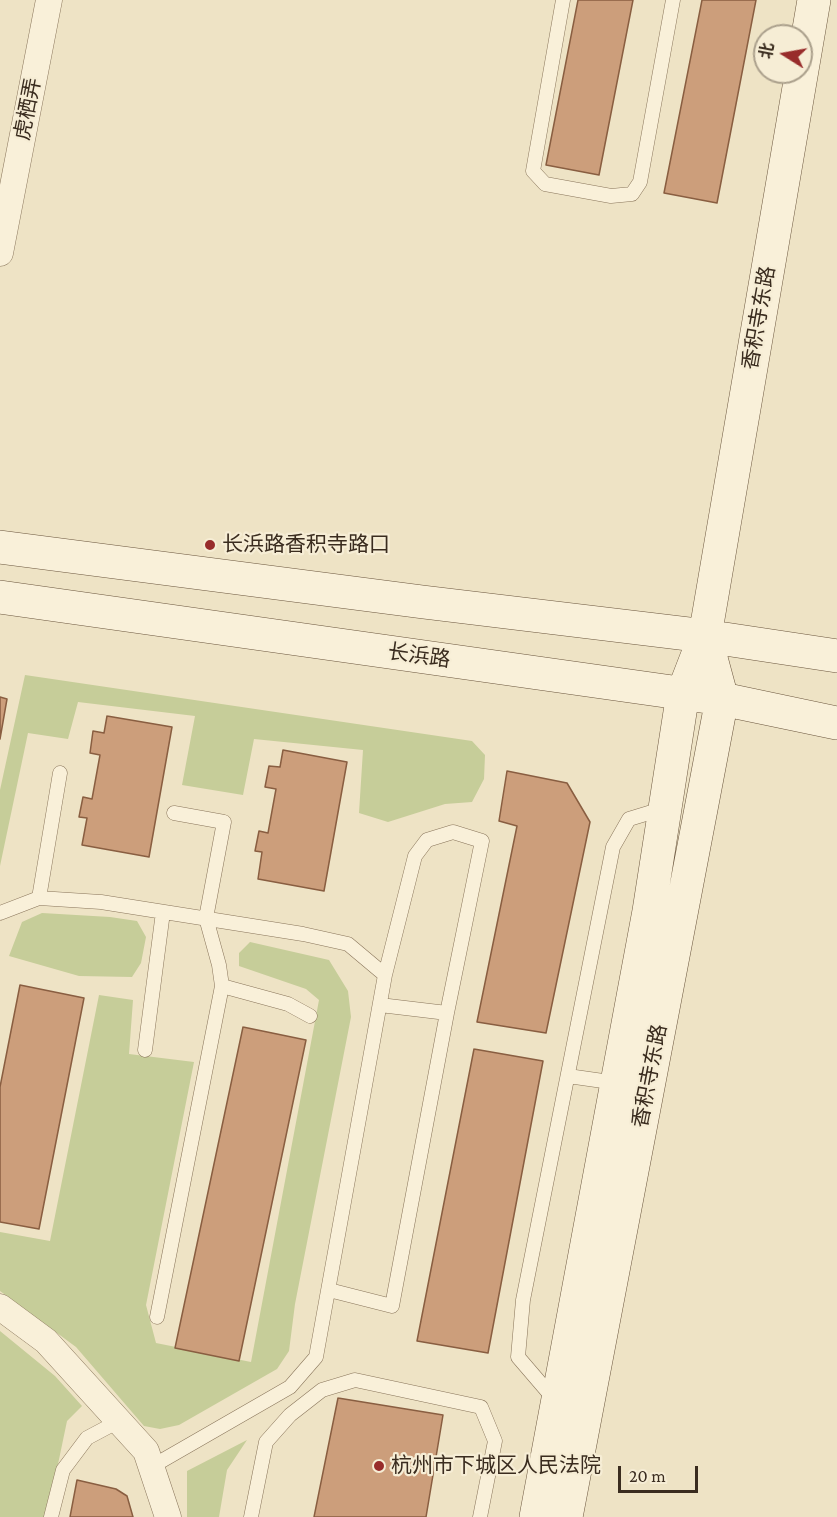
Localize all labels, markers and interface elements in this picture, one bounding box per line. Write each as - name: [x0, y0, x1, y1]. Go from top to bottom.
- north arrow: [753, 24, 813, 84]
- text: 北: [757, 41, 777, 60]
- street label: 虎栖弄: [10, 76, 46, 142]
- street label: 香积寺东路: [737, 264, 781, 372]
- place label: 长浜路香积寺路口: [222, 532, 390, 558]
- marker: 长浜路香积寺路口: [203, 538, 217, 552]
- street label: 长浜路: [386, 639, 452, 673]
- street label: 香积寺东路: [628, 1022, 672, 1130]
- place label: 杭州市下城区人民法院: [391, 1453, 601, 1479]
- scale bar: [621, 1454, 700, 1492]
- marker: 杭州市下城区人民法院: [372, 1459, 386, 1473]
- text: 20 m: [629, 1466, 666, 1486]

